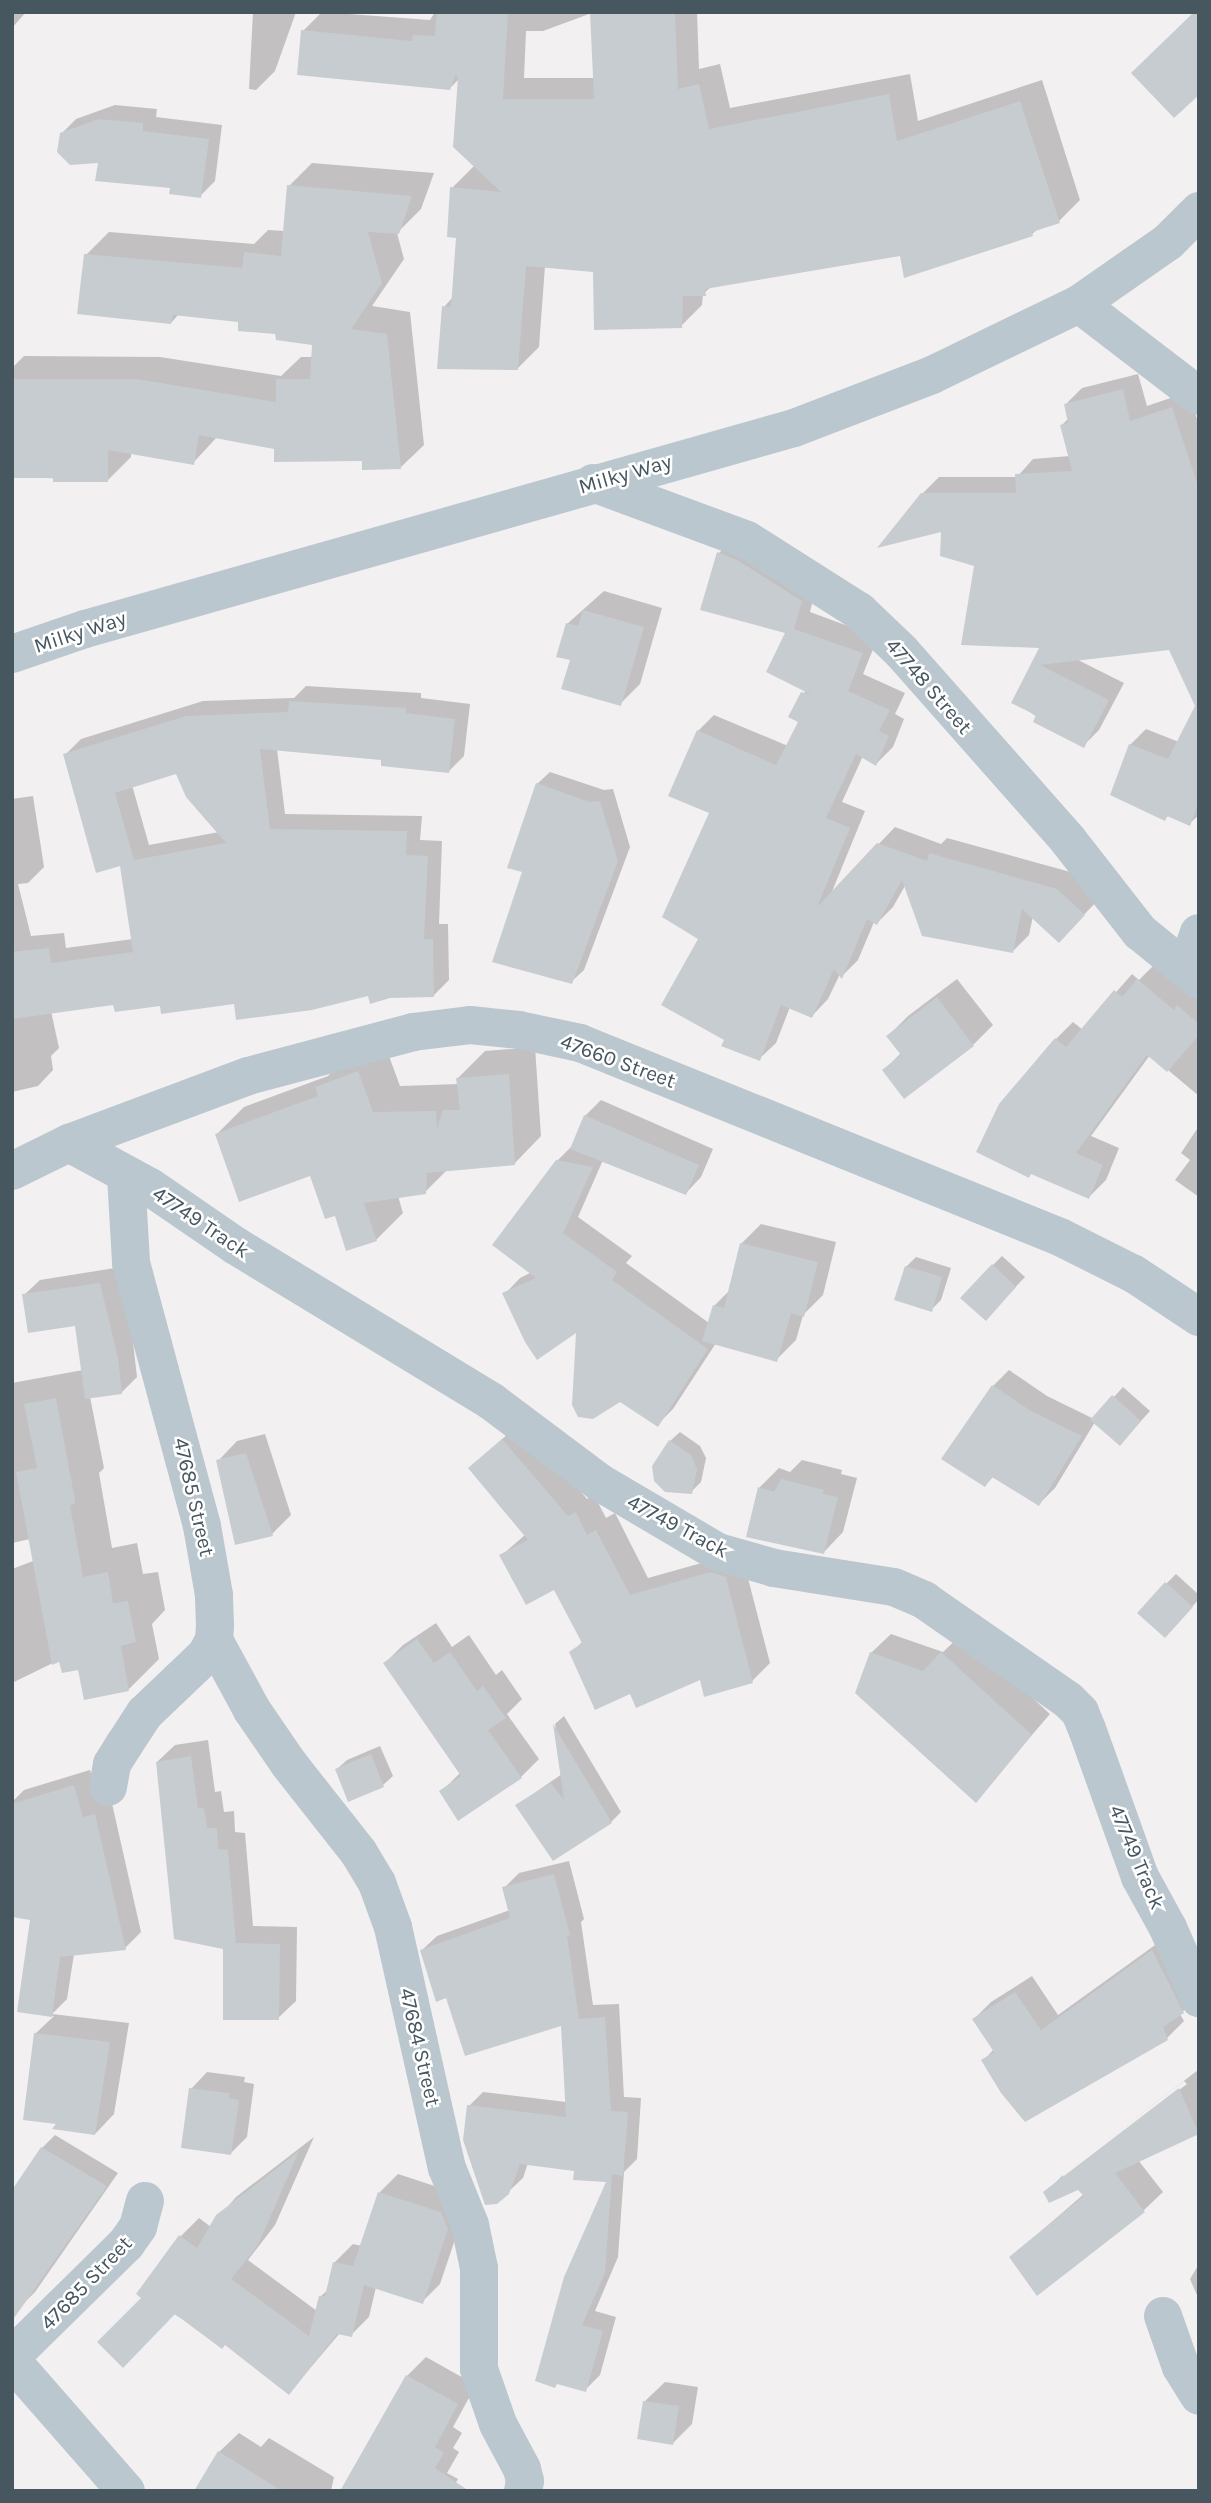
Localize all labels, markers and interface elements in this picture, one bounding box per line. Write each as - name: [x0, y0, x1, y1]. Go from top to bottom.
- street label: Milky Way: [576, 449, 674, 499]
- street label: Milky Way: [31, 605, 129, 659]
- street label: 47748 Street: [881, 633, 977, 739]
- street label: 47660 Street: [557, 1029, 679, 1093]
- street label: 47749 Track: [148, 1180, 254, 1264]
- street label: 47685 Street: [168, 1435, 220, 1559]
- street label: 47749 Track: [623, 1489, 733, 1563]
- street label: 47749 Track: [1104, 1801, 1170, 1913]
- street label: 47684 Street: [394, 1985, 446, 2109]
- street label: 47685 Street: [35, 2231, 137, 2335]

